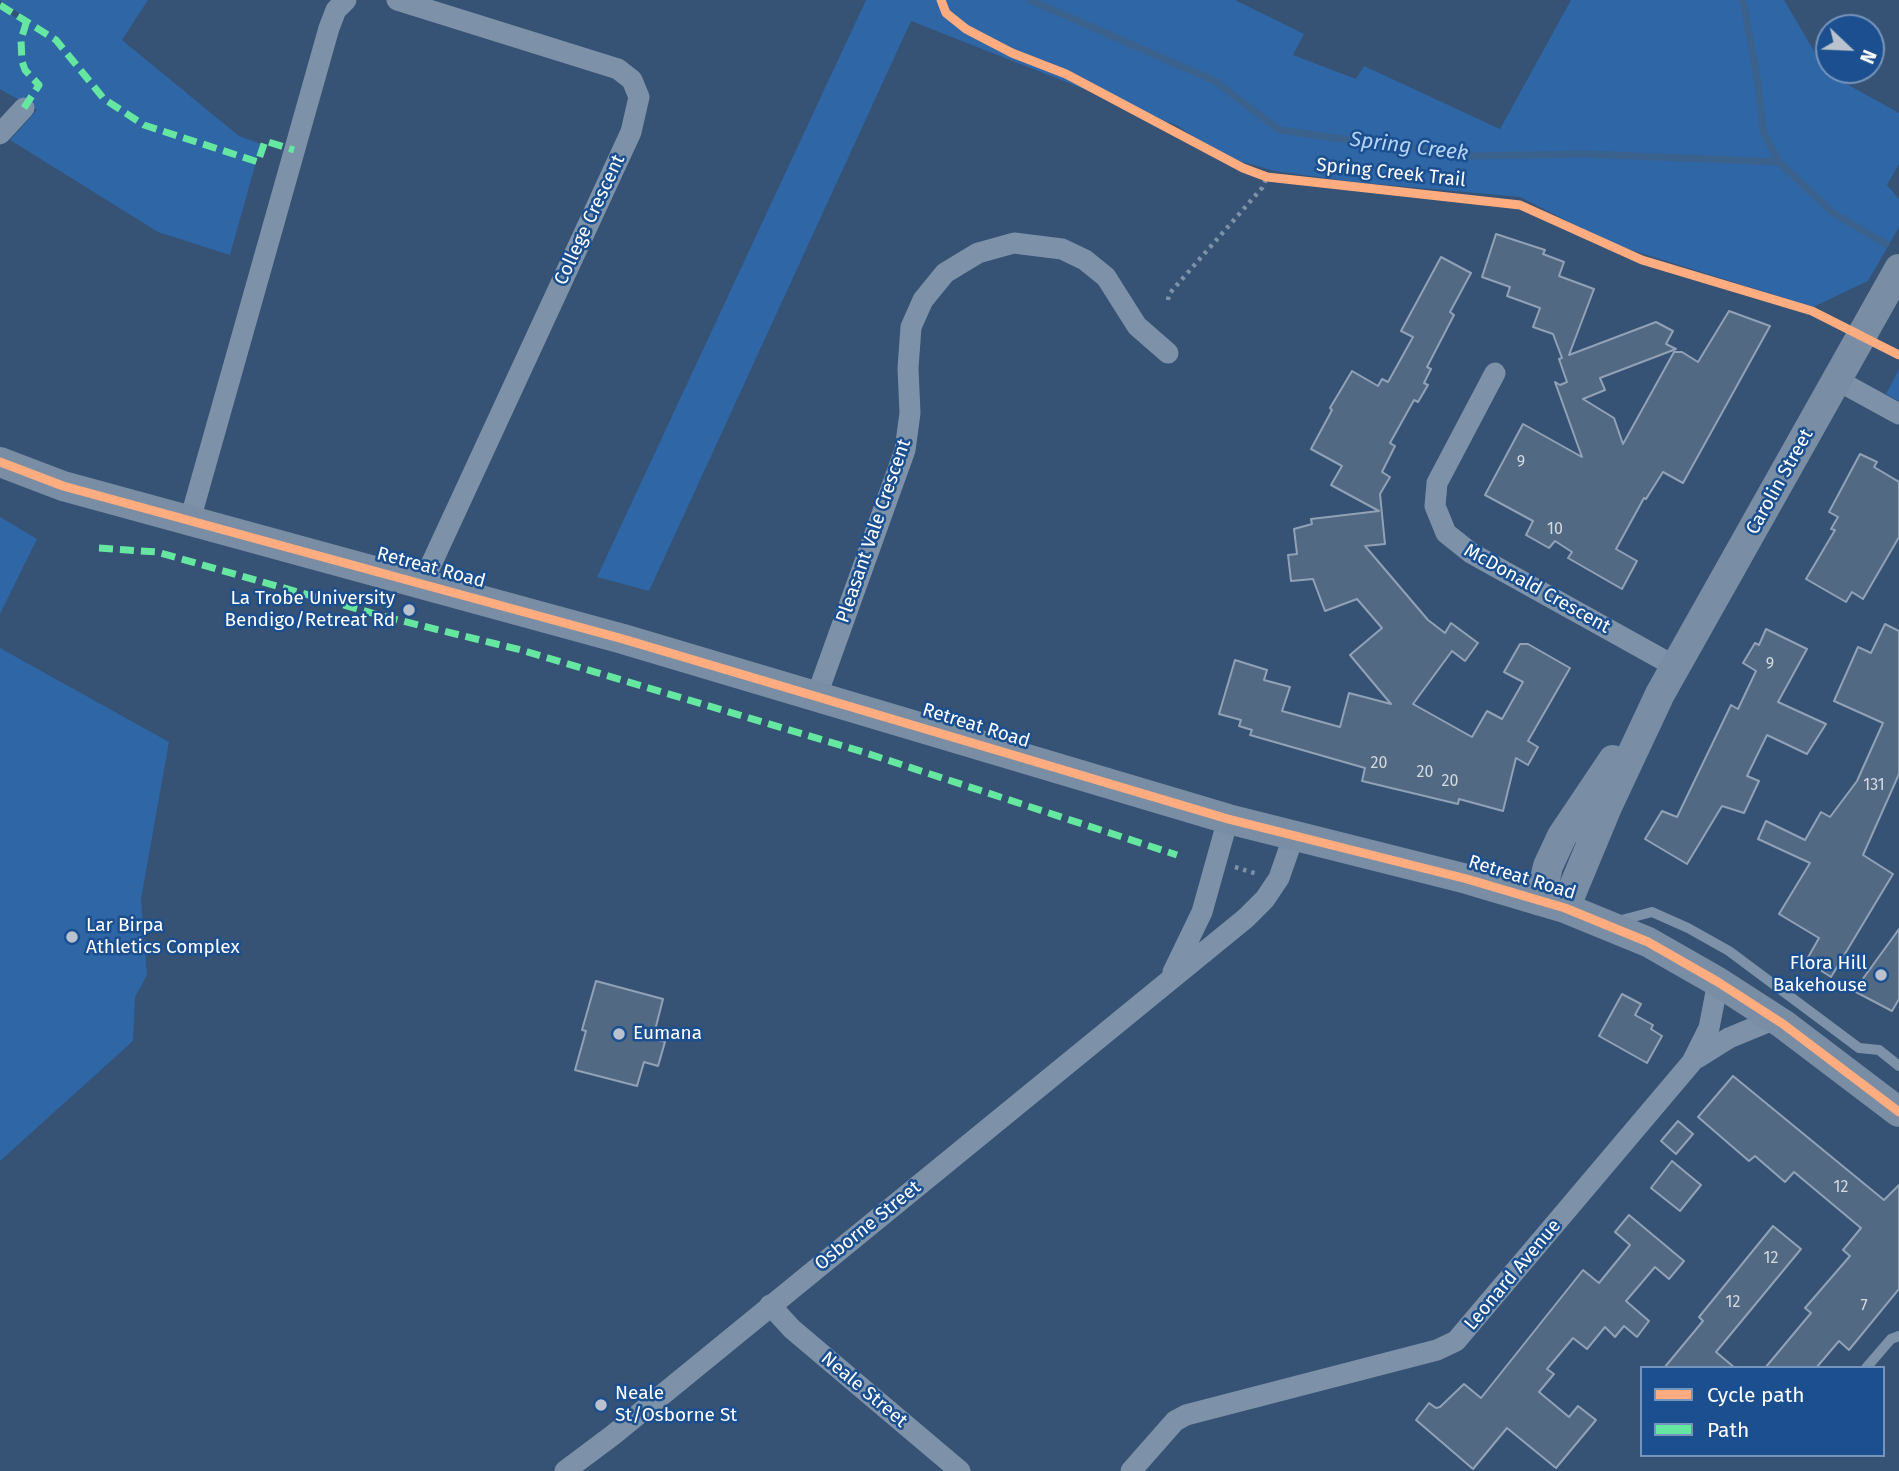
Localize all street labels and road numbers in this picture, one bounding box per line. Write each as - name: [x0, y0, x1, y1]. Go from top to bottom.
- street label: College Crescent: [550, 151, 630, 289]
- street label: Spring Creek Trail: [1315, 154, 1467, 192]
- street label: Carolin Street: [1742, 425, 1818, 539]
- street label: Pleasant Vale Crescent: [832, 436, 916, 626]
- street label: McDonald Crescent: [1460, 539, 1614, 639]
- street label: Retreat Road: [374, 543, 488, 593]
- street label: Retreat Road: [919, 699, 1033, 753]
- street label: Retreat Road: [1465, 851, 1579, 905]
- street label: Osborne Street: [810, 1176, 926, 1276]
- street label: Leonard Avenue: [1460, 1215, 1566, 1335]
- street label: Neale Street: [816, 1347, 912, 1433]

